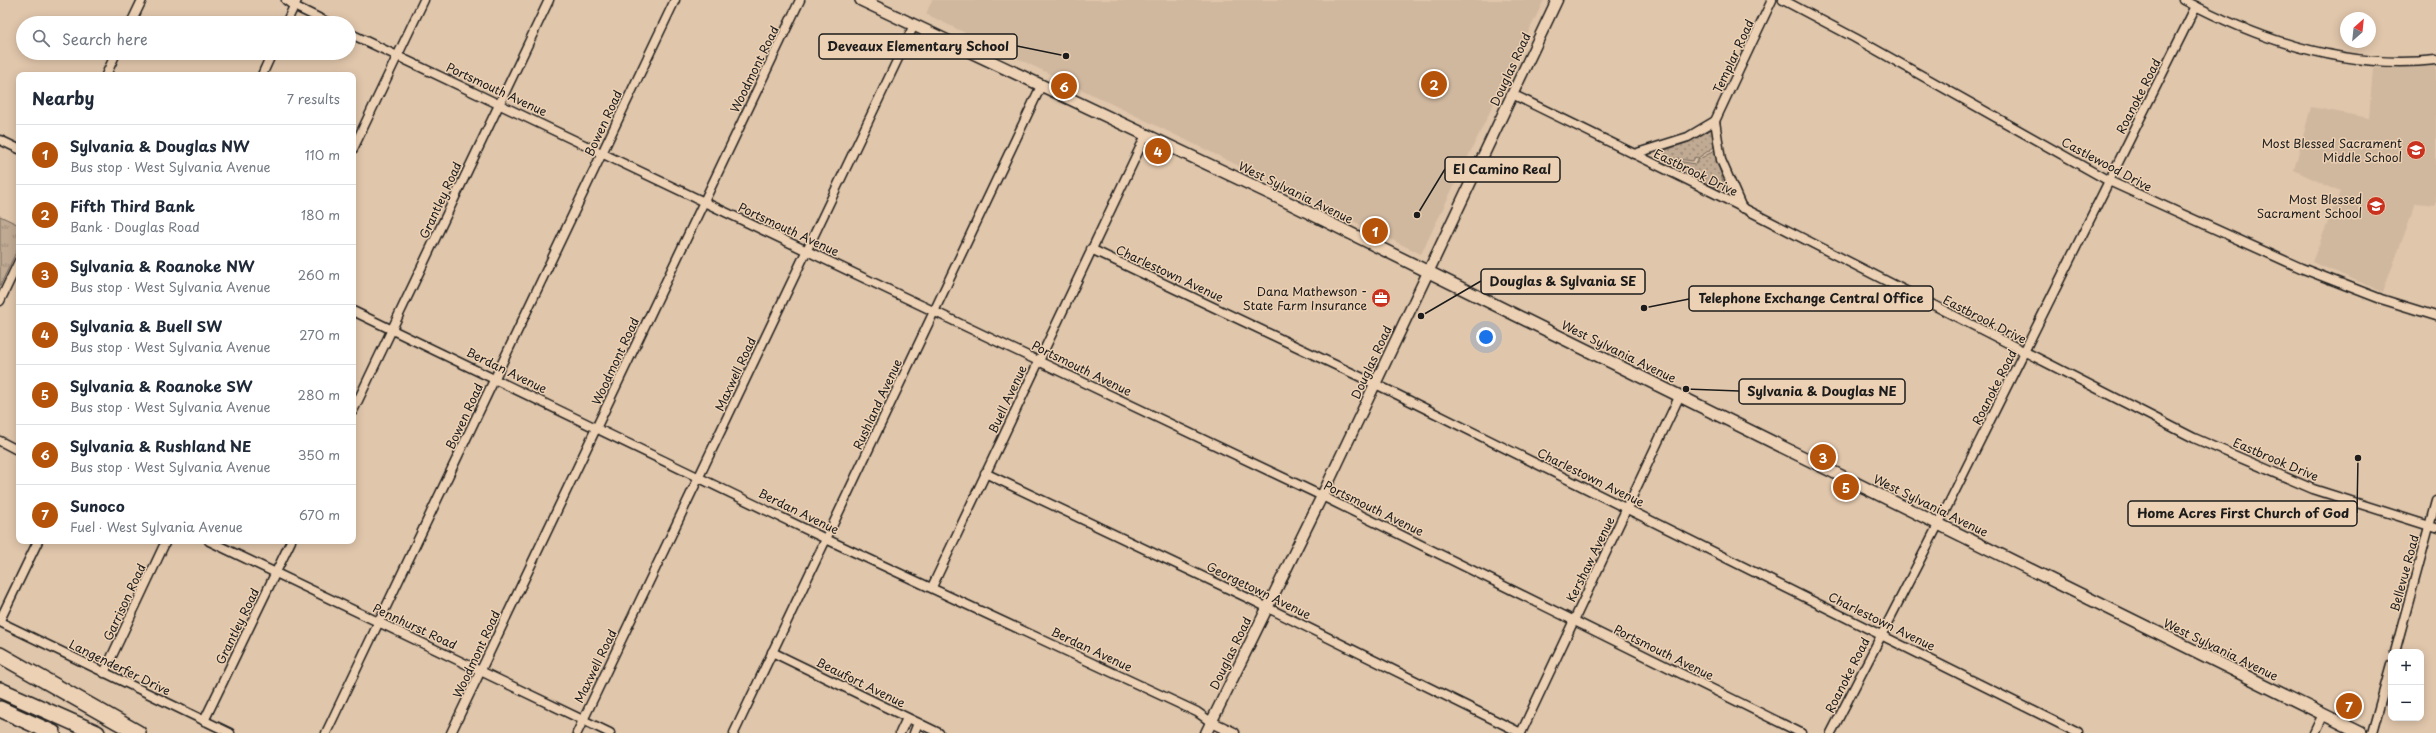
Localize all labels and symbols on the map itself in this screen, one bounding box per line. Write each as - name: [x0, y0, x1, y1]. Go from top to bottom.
- north arrow: [2340, 12, 2376, 48]
- street label: Templar Road: [1708, 16, 1758, 96]
- street label: Woodmont Road: [725, 23, 783, 115]
- street label: Douglas Road: [1485, 29, 1535, 109]
- callout: Deveaux Elementary School: [819, 34, 1017, 59]
- text: Deveaux Elementary School: [827, 36, 1009, 55]
- street label: Roanoke Road: [2111, 55, 2165, 137]
- street label: Portsmouth Avenue: [444, 58, 551, 120]
- pin: 2: [1421, 69, 1447, 99]
- pin: 6: [1051, 71, 1077, 101]
- street label: Bowen Road: [580, 87, 626, 159]
- street label: Castlewood Drive: [2058, 132, 2156, 196]
- place label: Most Blessed Sacrament Middle School: [2262, 134, 2402, 166]
- pin: 4: [1145, 136, 1171, 166]
- school or university icon: Most Blessed Sacrament Middle School: [2405, 139, 2427, 161]
- street label: Eastbrook Drive: [1651, 144, 1741, 200]
- street label: West Sylvania Avenue: [1235, 156, 1357, 228]
- callout: El Camino Real: [1445, 157, 1560, 182]
- street label: Grantley Road: [414, 159, 466, 241]
- text: El Camino Real: [1453, 159, 1551, 178]
- place label: Most Blessed Sacrament School: [2257, 190, 2362, 222]
- school or university icon: Most Blessed Sacrament School: [2365, 195, 2387, 217]
- street label: Portsmouth Avenue: [736, 198, 843, 260]
- pin: 1: [1362, 216, 1388, 246]
- street label: Charlestown Avenue: [1113, 240, 1227, 306]
- callout: Douglas & Sylvania SE: [1481, 269, 1645, 294]
- text: Douglas & Sylvania SE: [1490, 271, 1636, 290]
- place label: Dana Mathewson - State Farm Insurance: [1243, 282, 1367, 314]
- callout: Telephone Exchange Central Office: [1689, 286, 1933, 311]
- office icon: Dana Mathewson - State Farm Insurance: [1370, 287, 1392, 309]
- text: Telephone Exchange Central Office: [1699, 288, 1923, 307]
- street label: Eastbrook Drive: [1940, 290, 2030, 348]
- street label: Woodmont Road: [587, 314, 643, 408]
- street label: West Sylvania Avenue: [1558, 315, 1680, 387]
- street label: Douglas Road: [1346, 322, 1396, 402]
- your location: [1476, 327, 1496, 347]
- street label: Maxwell Road: [710, 334, 760, 414]
- street label: Portsmouth Avenue: [1029, 336, 1135, 400]
- street label: Berdan Avenue: [464, 343, 551, 397]
- street label: Roanoke Road: [1967, 346, 2021, 428]
- street label: Rushland Avenue: [848, 355, 906, 452]
- street label: Buell Avenue: [983, 361, 1031, 436]
- callout: Sylvania & Douglas NE: [1739, 379, 1905, 404]
- street label: Bowen Road: [441, 380, 487, 452]
- text: Sylvania & Douglas NE: [1747, 381, 1897, 400]
- street label: Eastbrook Drive: [2230, 433, 2322, 485]
- pin: 3: [1810, 442, 1836, 472]
- street label: Charlestown Avenue: [1534, 443, 1648, 511]
- street label: West Sylvania Avenue: [1870, 469, 1992, 541]
- pin: 5: [1833, 472, 1859, 502]
- street label: Portsmouth Avenue: [1321, 476, 1427, 540]
- street label: Berdan Avenue: [756, 484, 843, 538]
- callout: Home Acres First Church of God: [2128, 501, 2357, 526]
- text: Home Acres First Church of God: [2137, 503, 2349, 522]
- street label: Kershaw Avenue: [1562, 513, 1619, 605]
- street label: Bellevue Road: [2385, 532, 2423, 614]
- street label: Georgetown Avenue: [1204, 557, 1315, 623]
- street label: Garrison Road: [98, 560, 150, 644]
- street label: Grantley Road: [211, 585, 263, 667]
- street label: Charlestown Avenue: [1825, 587, 1939, 655]
- street label: Pennhurst Road: [370, 599, 460, 653]
- street label: Woodmont Road: [448, 607, 504, 701]
- street label: West Sylvania Avenue: [2160, 613, 2282, 685]
- street label: Douglas Road: [1205, 614, 1255, 692]
- street label: Portsmouth Avenue: [1611, 620, 1717, 684]
- street label: Berdan Avenue: [1049, 622, 1136, 676]
- street label: Maxwell Road: [569, 626, 621, 706]
- street label: Roanoke Road: [1820, 634, 1874, 716]
- street label: Langenderfer Drive: [66, 635, 174, 699]
- street label: Beaufort Avenue: [813, 653, 909, 712]
- pin: 7: [2336, 691, 2362, 721]

